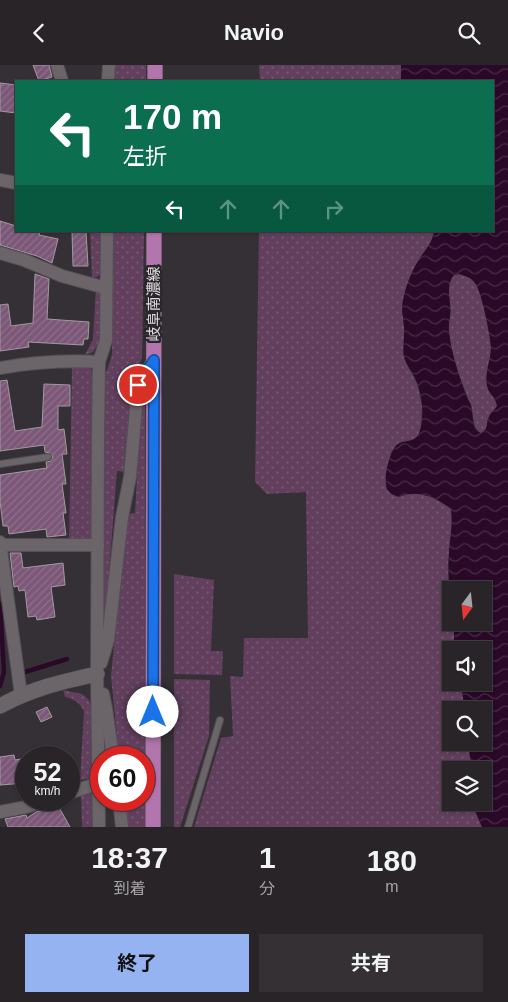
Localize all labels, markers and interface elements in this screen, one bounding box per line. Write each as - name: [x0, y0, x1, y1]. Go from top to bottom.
- icon: back: [25, 19, 53, 47]
- icon: search: [455, 19, 483, 47]
- text: Navio: [224, 20, 284, 45]
- text: 170 m: [123, 97, 222, 136]
- icon: left: [40, 100, 105, 165]
- text: 左折: [123, 144, 167, 169]
- icon: left: [161, 195, 189, 223]
- icon: ahead: [214, 195, 242, 223]
- icon: ahead: [267, 195, 295, 223]
- icon: right: [320, 195, 348, 223]
- street label: 岐阜南濃線: [145, 266, 162, 342]
- pin: [117, 364, 159, 406]
- icon: arrive: [124, 371, 152, 399]
- north arrow: [442, 581, 492, 631]
- map controls: [442, 581, 492, 811]
- button: sound: [442, 641, 492, 691]
- position arrow: [126, 685, 178, 737]
- button: search: [442, 701, 492, 751]
- speed limit sign: 60: [90, 746, 155, 811]
- text: 52: [34, 758, 61, 786]
- button: layers: [442, 761, 492, 811]
- text: km/h: [34, 784, 61, 798]
- text: 18:37: [91, 841, 168, 874]
- text: 1: [259, 841, 276, 874]
- text: 180: [367, 844, 417, 877]
- text: m: [385, 878, 398, 895]
- text: 到着: [113, 880, 146, 897]
- text: 分: [259, 880, 275, 897]
- button: 終了: [25, 934, 249, 992]
- button: 共有: [259, 934, 483, 992]

